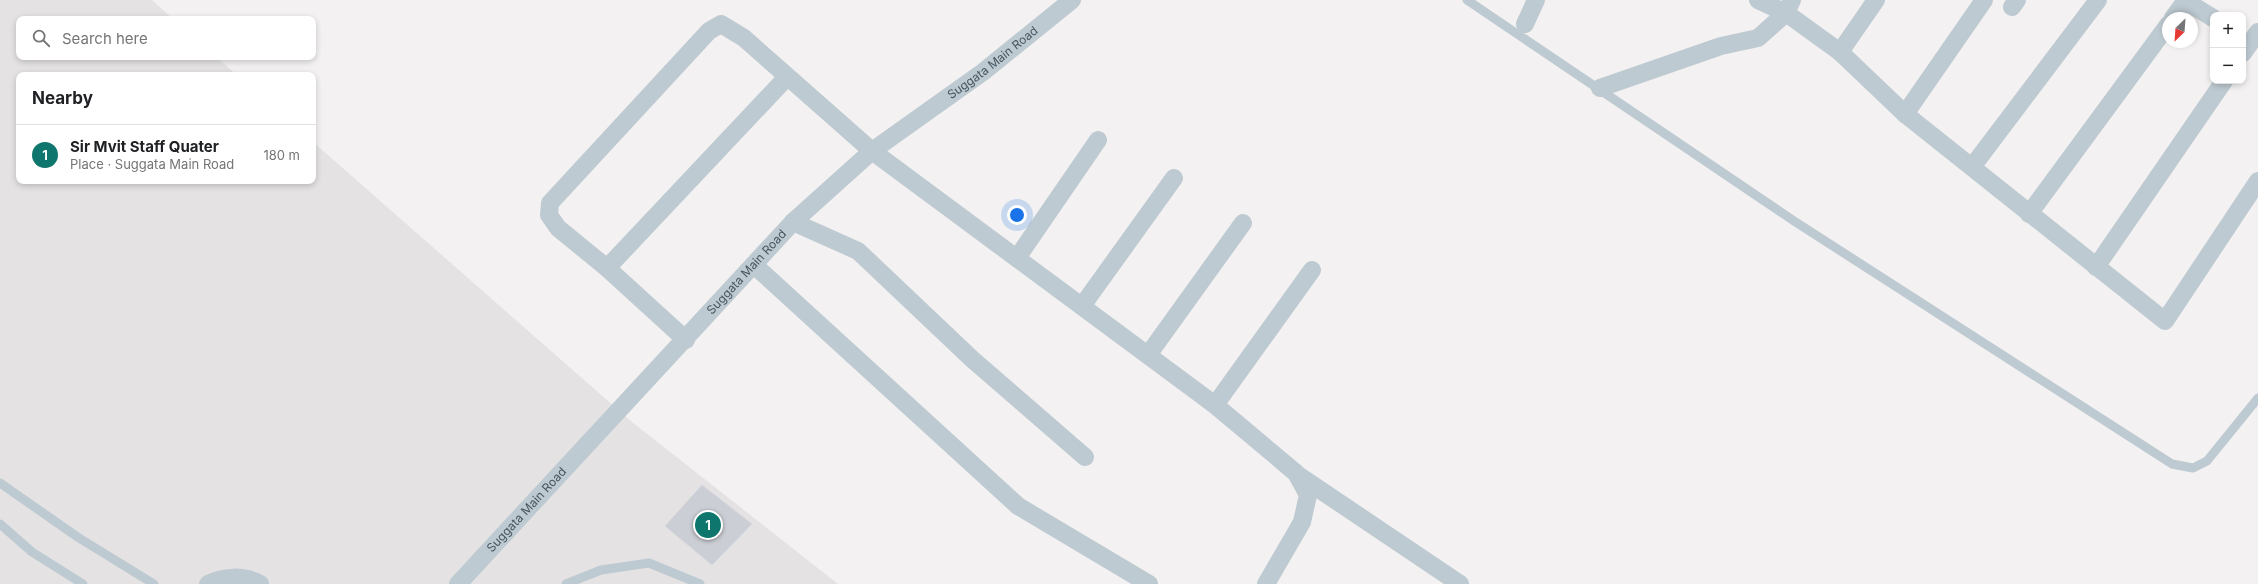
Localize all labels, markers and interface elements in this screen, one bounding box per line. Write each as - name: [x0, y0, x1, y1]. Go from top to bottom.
- north arrow: [2162, 12, 2198, 48]
- map controls: [2210, 12, 2246, 84]
- button: +: [2210, 12, 2246, 48]
- search box: [16, 16, 316, 60]
- street label: Suggata Main Road: [944, 23, 1041, 102]
- icon: search: [30, 27, 52, 49]
- text: Search here: [62, 29, 148, 48]
- button: −: [2210, 48, 2246, 84]
- text: Nearby: [32, 88, 93, 108]
- text: Sir Mvit Staff Quater: [70, 137, 219, 156]
- text: 1: [42, 147, 48, 163]
- text: 180 m: [263, 147, 300, 163]
- text: Place · Suggata Main Road: [70, 156, 234, 172]
- your location: [1007, 205, 1027, 225]
- street label: Suggata Main Road: [703, 226, 789, 317]
- street label: Suggata Main Road: [483, 464, 569, 555]
- pin: 1: [695, 510, 721, 540]

